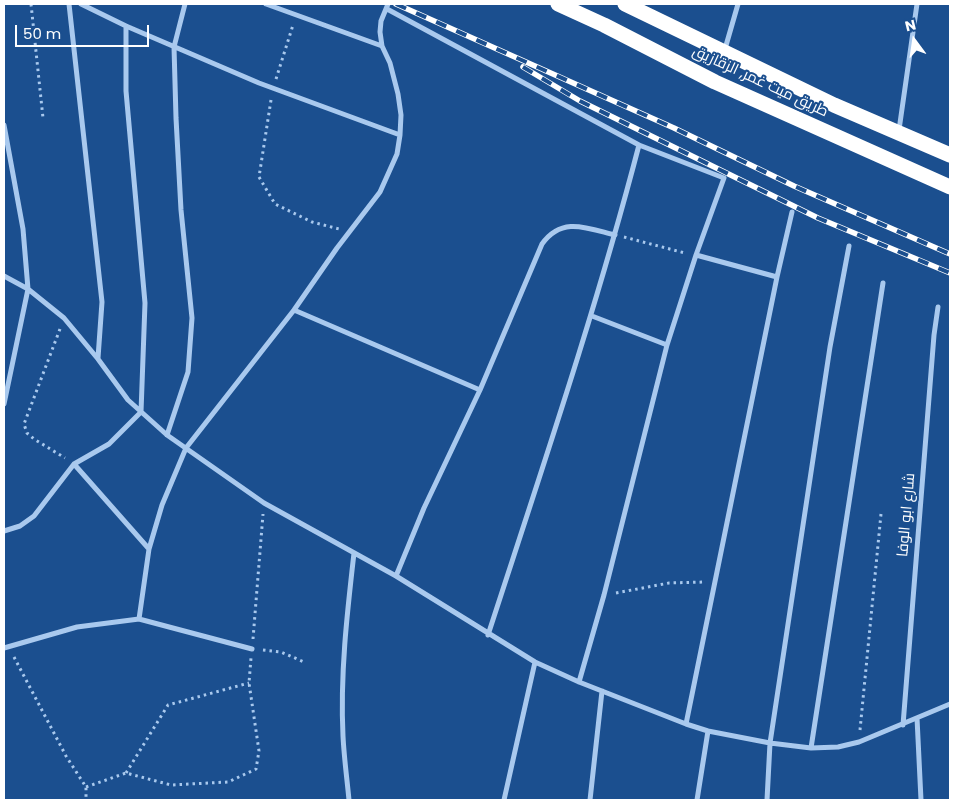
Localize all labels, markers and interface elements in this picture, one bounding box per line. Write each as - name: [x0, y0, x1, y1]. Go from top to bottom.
- text: N: [903, 14, 918, 36]
- scale bar: [18, 15, 151, 47]
- north arrow: [889, 15, 939, 65]
- text: 50 m: [23, 23, 61, 44]
- street label: طريق ميت غمر, الزقازيق: [689, 43, 831, 121]
- street label: شارع ابو الوفا: [894, 472, 920, 558]

